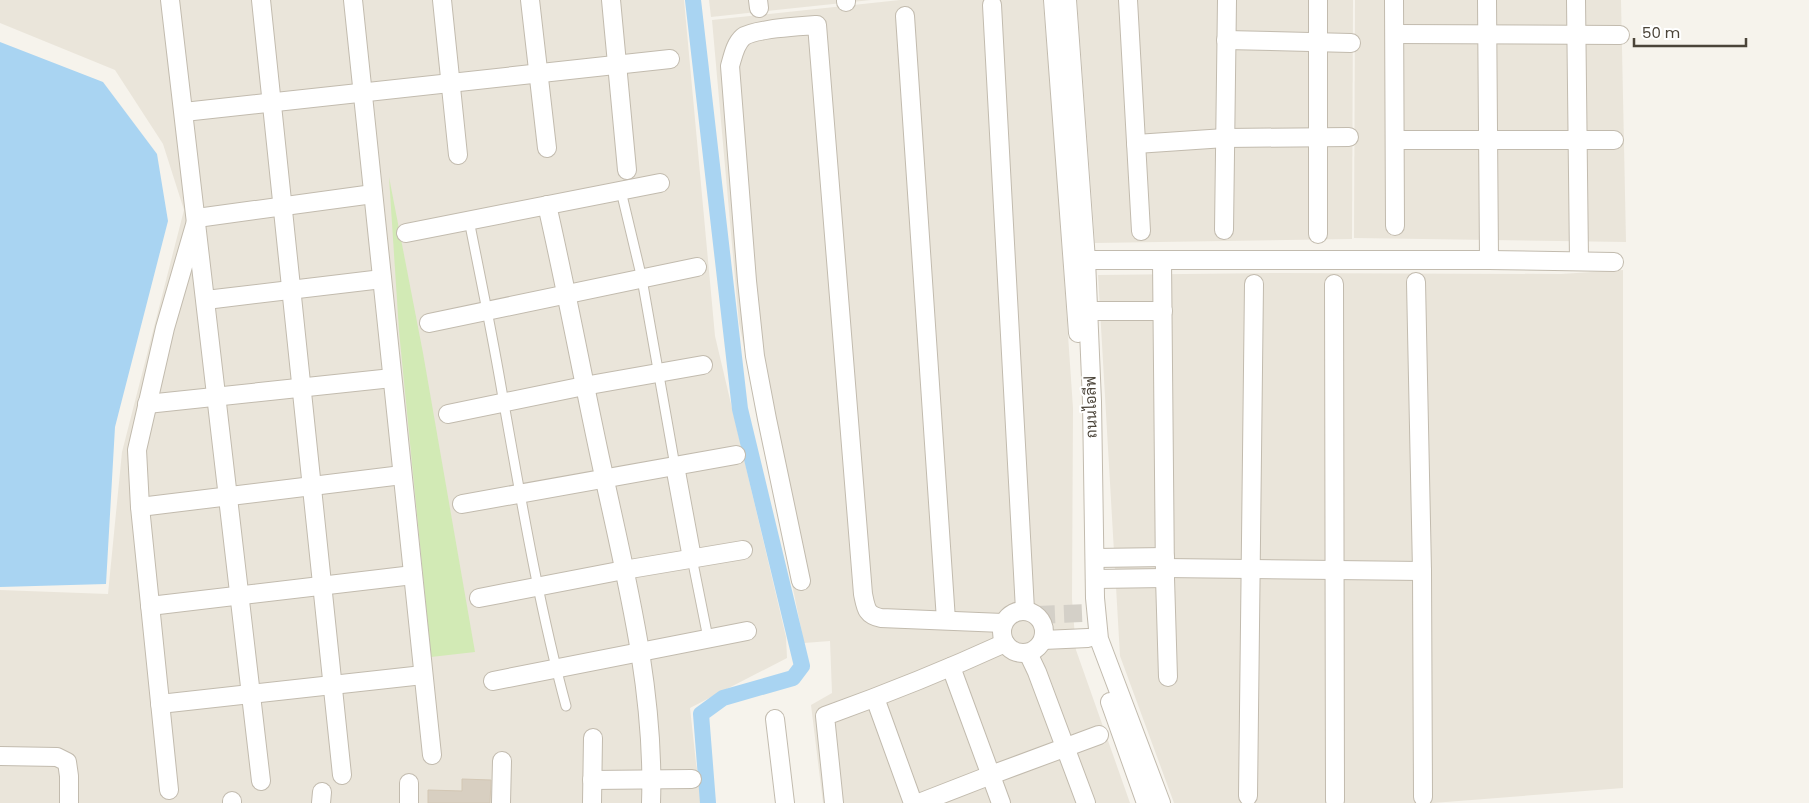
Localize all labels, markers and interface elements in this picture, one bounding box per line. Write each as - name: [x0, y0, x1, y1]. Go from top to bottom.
- scale bar: [1634, 15, 1746, 47]
- text: 50 m: [1642, 22, 1680, 43]
- street label: ถนนไอลีฟ: [1079, 376, 1102, 438]

